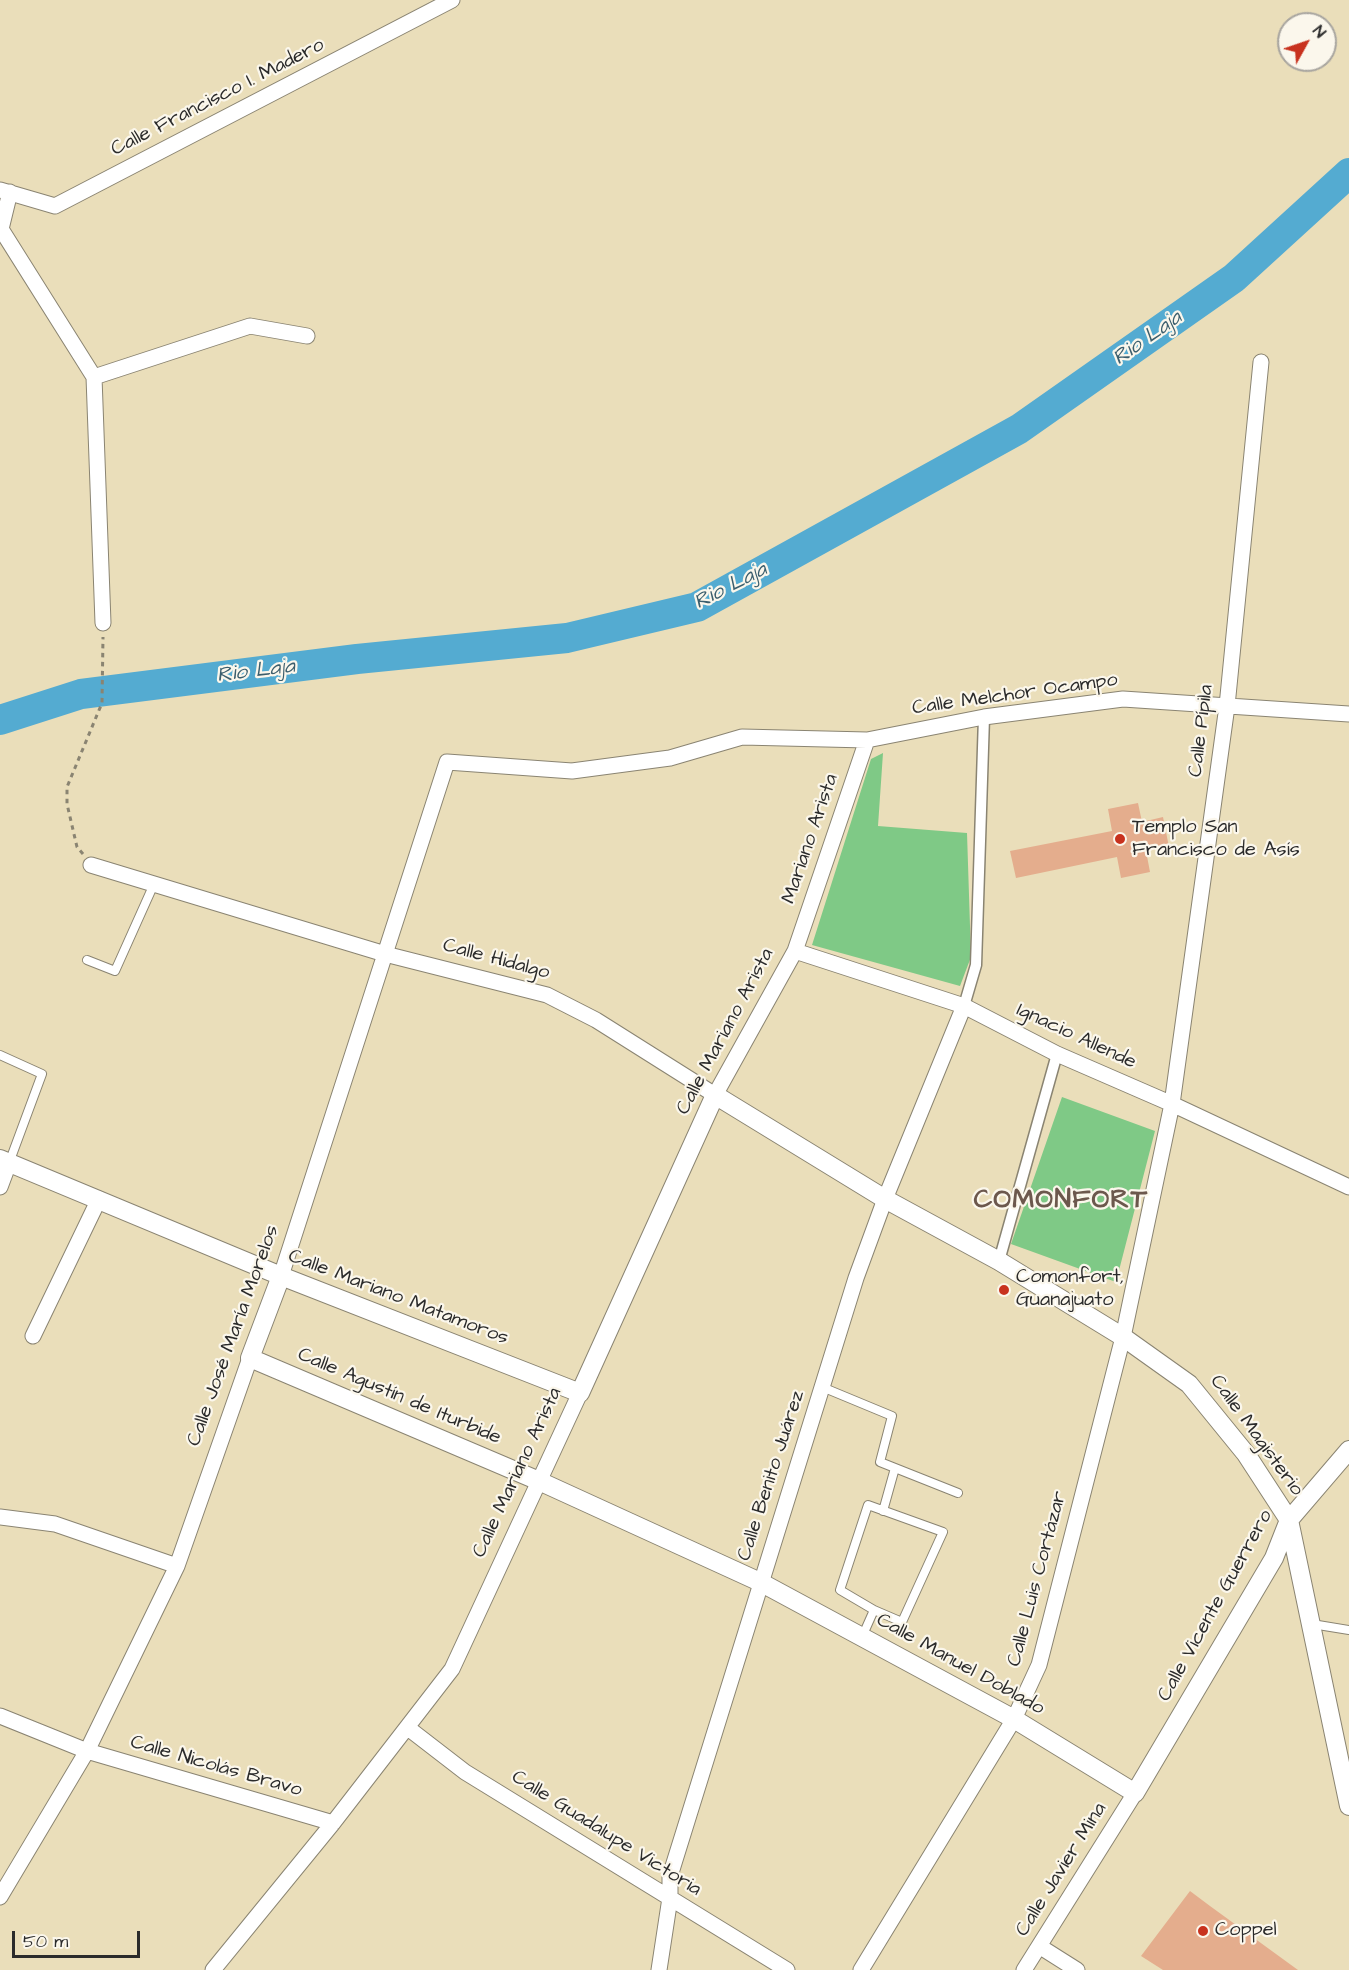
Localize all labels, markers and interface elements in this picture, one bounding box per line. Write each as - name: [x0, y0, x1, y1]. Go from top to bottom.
- north arrow: [1277, 12, 1337, 72]
- text: N: [1308, 21, 1331, 43]
- street label: Calle Francisco I. Madero: [107, 34, 329, 162]
- water label: Rio Laja: [1109, 306, 1187, 372]
- water label: Rio Laja: [691, 558, 771, 616]
- water label: Rio Laja: [216, 655, 296, 689]
- street label: Calle Melchor Ocampo: [911, 669, 1119, 721]
- street label: Calle Pípila: [1184, 684, 1220, 778]
- street label: Mariano Arista: [778, 771, 844, 907]
- place label: Templo San Francisco de Asís: [1132, 816, 1300, 863]
- marker: Templo San Francisco de Asís: [1113, 832, 1127, 846]
- street label: Calle Hidalgo: [440, 934, 552, 986]
- street label: Calle Mariano Arista: [672, 945, 780, 1119]
- street label: Ignacio Allende: [1012, 999, 1140, 1075]
- district label: COMONFORT: [974, 1186, 1148, 1218]
- street label: Calle José María Morelos: [183, 1222, 285, 1450]
- street label: Calle Mariano Matamoros: [285, 1245, 511, 1351]
- place label: Comonfort, Guanajuato: [1016, 1266, 1124, 1313]
- marker: Comonfort, Guanajuato: [997, 1283, 1011, 1297]
- street label: Calle Agustín de Iturbide: [294, 1343, 504, 1451]
- street label: Calle Magisterio: [1204, 1371, 1308, 1501]
- street label: Calle Mariano Arista: [468, 1384, 568, 1562]
- street label: Calle Benito Juárez: [733, 1388, 811, 1564]
- street label: Calle Luis Cortázar: [1003, 1489, 1073, 1669]
- street label: Calle Vicente Guerrero: [1153, 1506, 1279, 1706]
- street label: Calle Manuel Doblado: [872, 1609, 1048, 1721]
- street label: Calle Nicolás Bravo: [127, 1731, 305, 1803]
- street label: Calle Guadalupe Victoria: [507, 1766, 705, 1902]
- street label: Calle Javier Mina: [1011, 1799, 1113, 1941]
- scale bar: [15, 1919, 142, 1957]
- place label: Coppel: [1215, 1919, 1277, 1943]
- marker: Coppel: [1196, 1924, 1210, 1938]
- text: 50 m: [23, 1929, 68, 1954]

